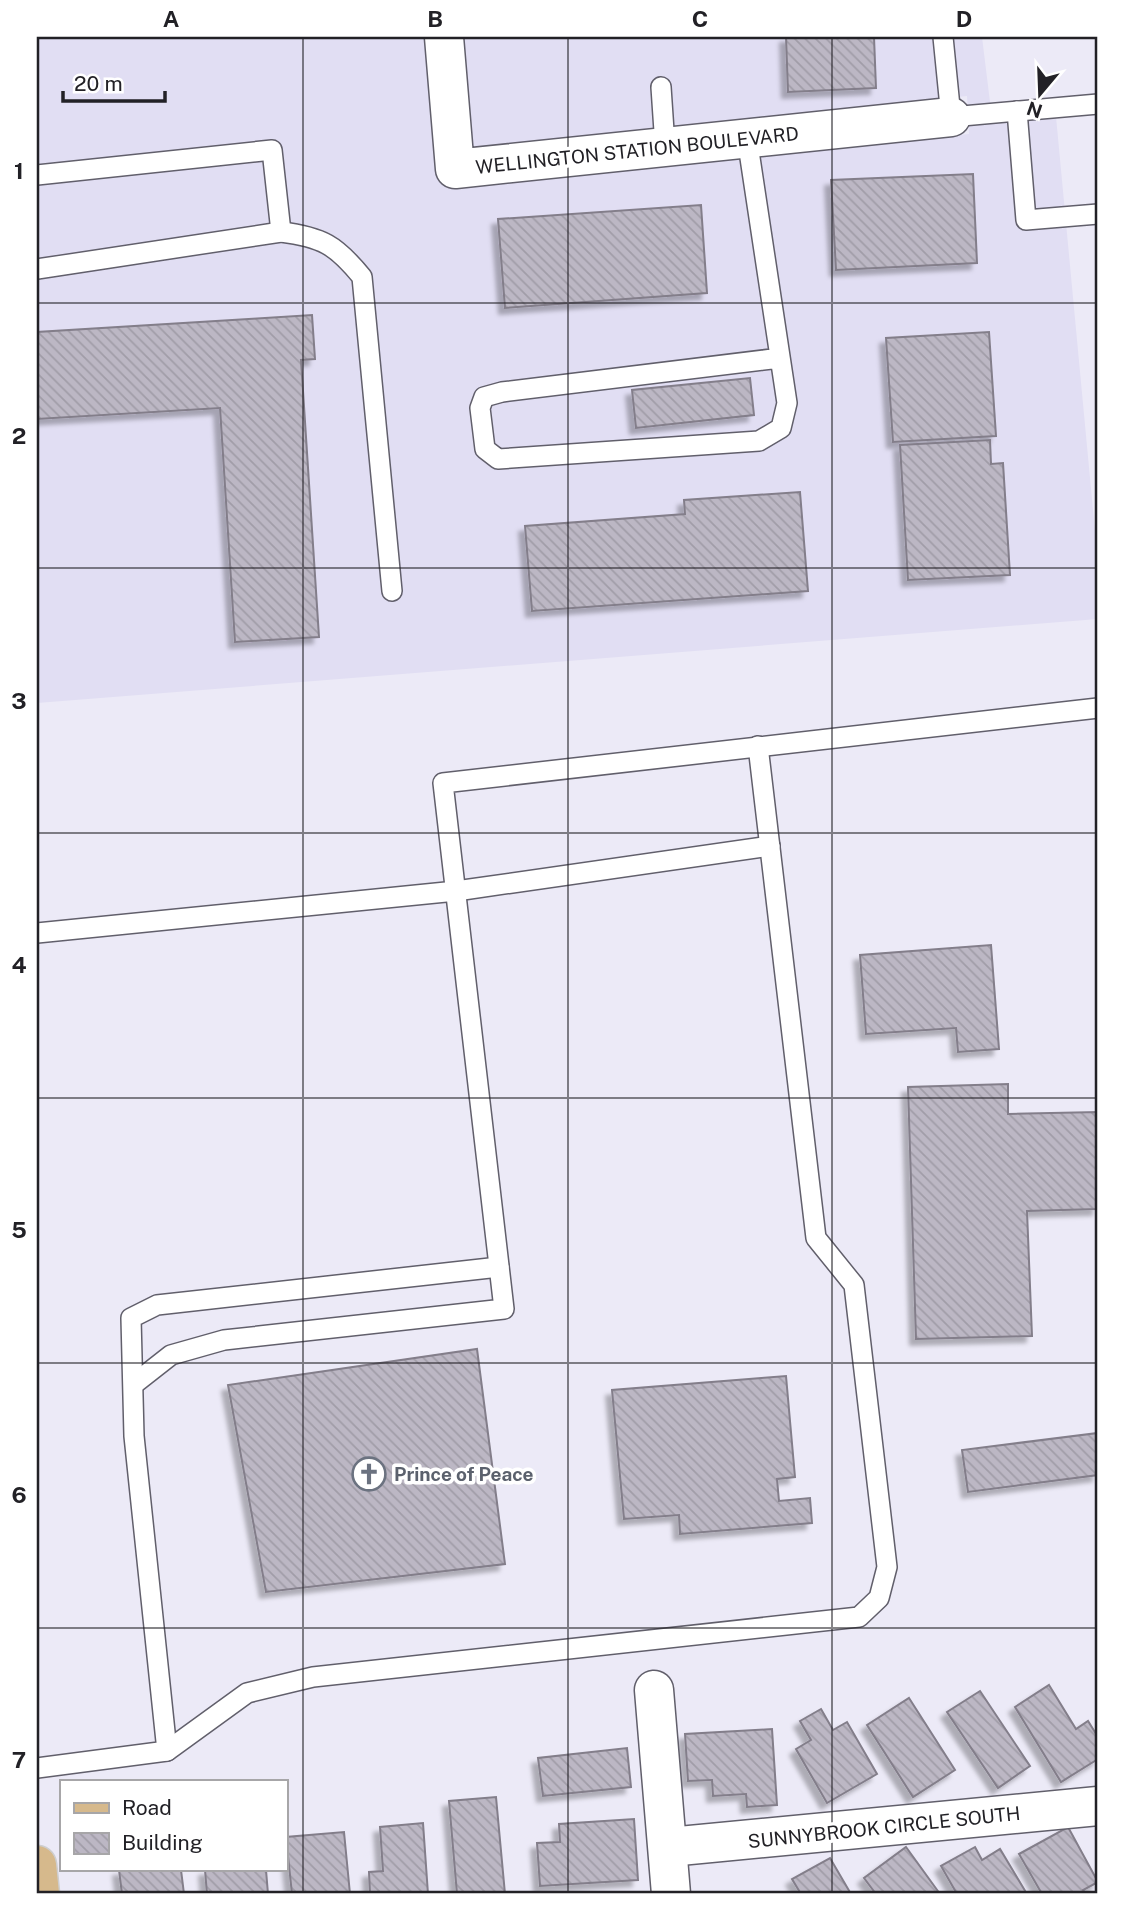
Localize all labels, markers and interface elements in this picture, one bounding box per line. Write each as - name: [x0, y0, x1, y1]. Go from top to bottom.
- text: A: [163, 5, 180, 32]
- text: B: [427, 5, 443, 32]
- text: C: [692, 5, 708, 32]
- text: D: [956, 5, 972, 32]
- scale bar: [63, 60, 164, 104]
- north arrow: [1006, 60, 1076, 130]
- text: 20 m: [74, 71, 123, 96]
- text: N: [1024, 97, 1045, 123]
- street label: WELLINGTON STATION BOULEVARD: [474, 122, 800, 178]
- text: 1: [14, 157, 24, 184]
- text: 2: [12, 422, 26, 449]
- text: 3: [11, 687, 27, 714]
- text: 4: [11, 951, 27, 978]
- text: 5: [11, 1216, 27, 1243]
- church icon: Prince of Peace: [350, 1455, 388, 1493]
- place label: Prince of Peace: [394, 1463, 534, 1485]
- text: 6: [11, 1481, 27, 1508]
- text: 7: [12, 1746, 26, 1773]
- legend: [60, 1780, 287, 1871]
- text: Road: [122, 1795, 172, 1820]
- street label: SUNNYBROOK CIRCLE SOUTH: [747, 1802, 1021, 1852]
- text: Building: [122, 1830, 203, 1855]

